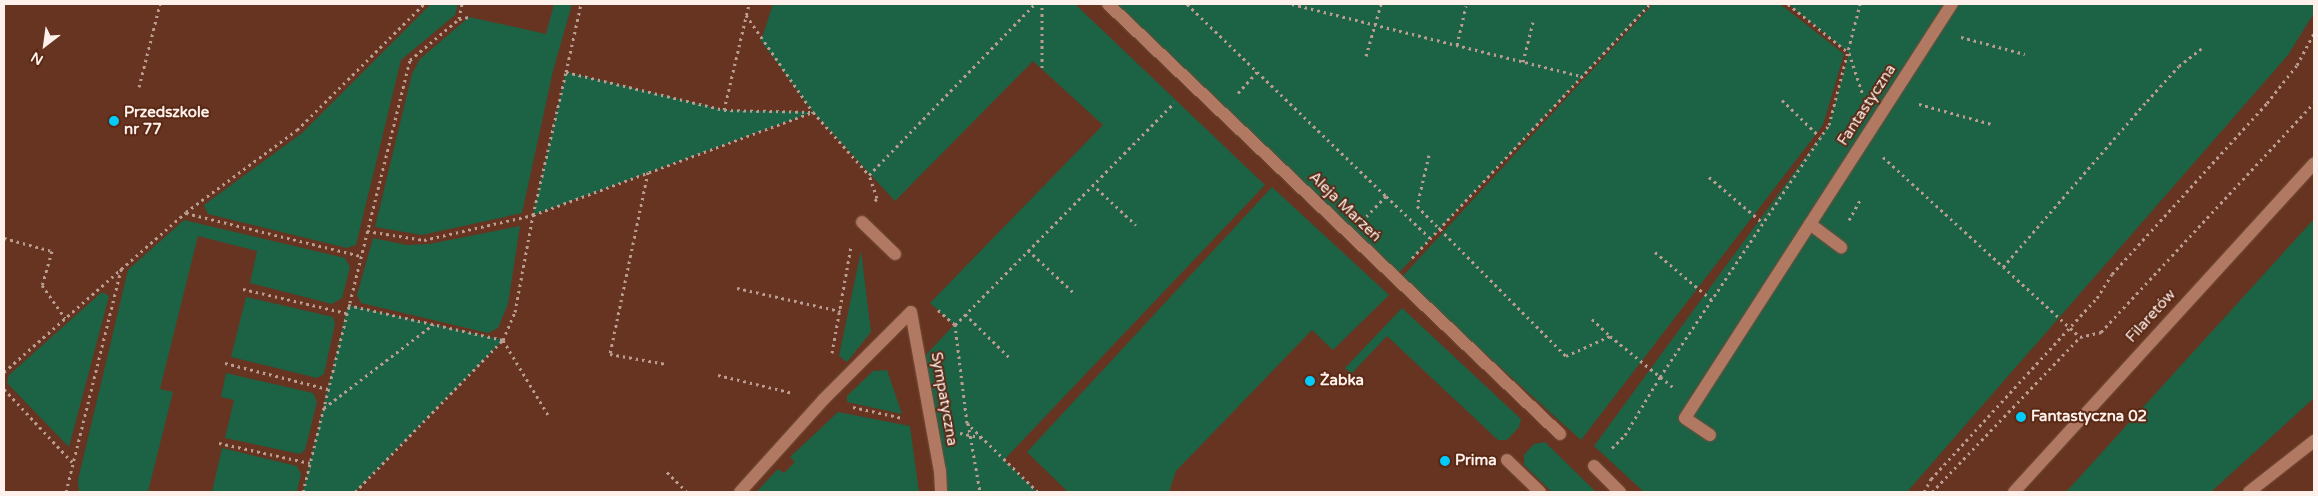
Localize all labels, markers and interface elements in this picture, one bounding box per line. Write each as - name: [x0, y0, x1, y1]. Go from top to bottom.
- north arrow: [20, 20, 70, 70]
- text: N: [28, 48, 46, 69]
- street label: Fantastyczna: [1834, 61, 1900, 149]
- place label: Przedszkole nr 77: [124, 103, 209, 138]
- marker: Przedszkole nr 77: [108, 115, 120, 127]
- street label: Aleja Marzeń: [1305, 168, 1385, 246]
- street label: Filaretów: [2122, 286, 2180, 346]
- street label: Sympatyczna: [927, 351, 961, 447]
- place label: Żabka: [1320, 372, 1364, 390]
- marker: Żabka: [1304, 375, 1316, 387]
- place label: Fantastyczna 02: [2031, 408, 2147, 426]
- marker: Fantastyczna 02: [2015, 411, 2027, 423]
- place label: Prima: [1455, 452, 1497, 470]
- marker: Prima: [1439, 455, 1451, 467]

